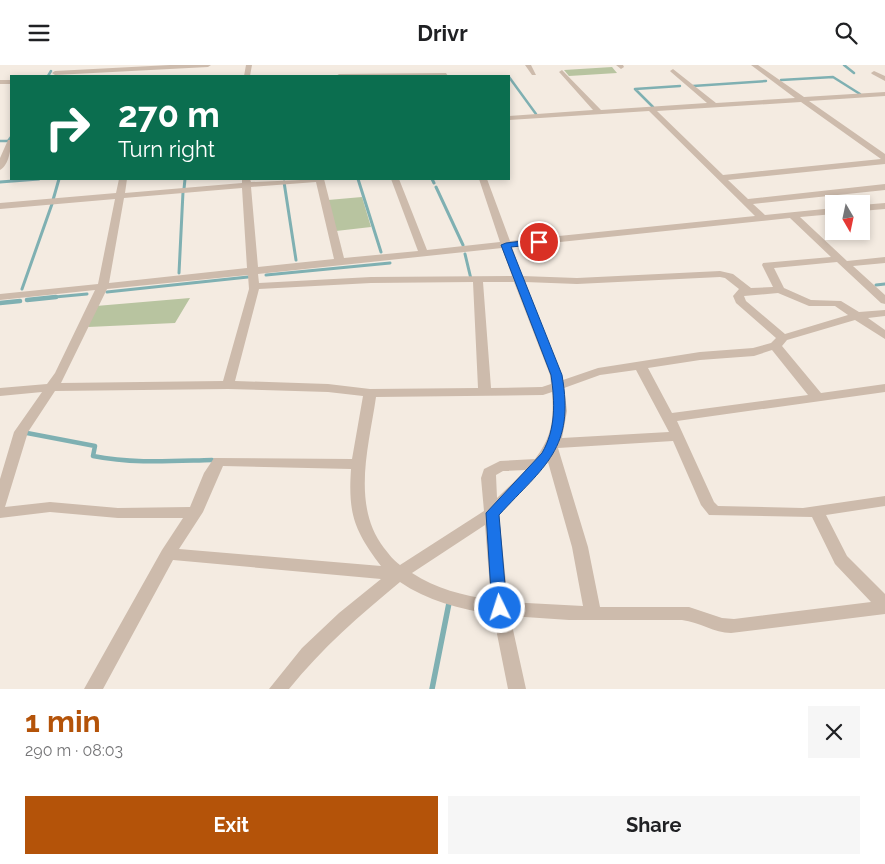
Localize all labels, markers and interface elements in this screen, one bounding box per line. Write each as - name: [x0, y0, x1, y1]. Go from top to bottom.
- icon: menu: [25, 19, 53, 47]
- icon: search: [832, 19, 860, 47]
- text: Drivr: [417, 20, 468, 46]
- text: 270 m: [118, 94, 220, 135]
- icon: right: [35, 95, 100, 160]
- text: Turn right: [118, 136, 215, 162]
- north arrow: [825, 195, 870, 240]
- map controls: [825, 195, 870, 240]
- pin: [518, 221, 560, 263]
- icon: arrive: [525, 228, 553, 256]
- position arrow: [473, 581, 525, 633]
- text: 1 min: [25, 704, 101, 739]
- button: close: [808, 706, 860, 758]
- text: 290 m · 08:03: [25, 741, 123, 760]
- button: Exit: [25, 796, 438, 854]
- button: Share: [448, 796, 860, 854]

